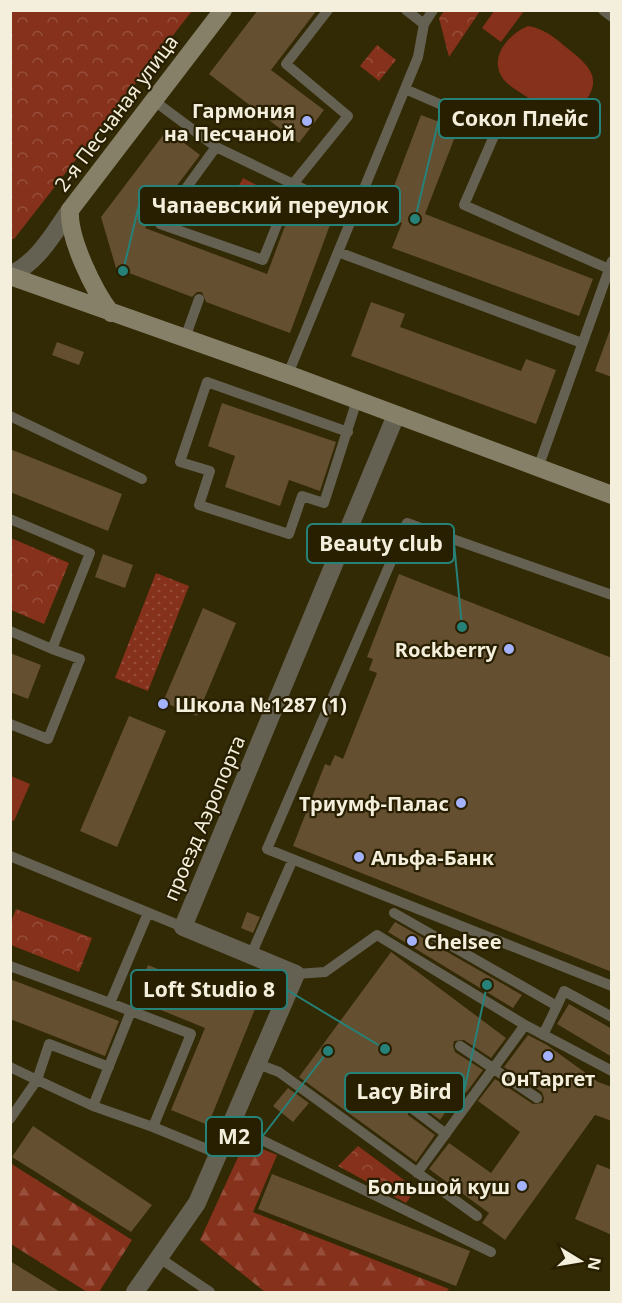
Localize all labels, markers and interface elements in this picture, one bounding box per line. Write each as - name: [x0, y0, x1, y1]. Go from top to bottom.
- street label: 2-я Песчаная улица: [48, 29, 184, 197]
- place label: Гармония на Песчаной: [164, 97, 295, 147]
- callout: Сокол Плейс: [439, 99, 600, 138]
- text: Сокол Плейс: [451, 104, 589, 132]
- marker: Гармония на Песчаной: [300, 114, 314, 128]
- callout: Чапаевский переулок: [139, 186, 400, 225]
- text: Чапаевский переулок: [151, 191, 389, 219]
- callout: Beauty club: [307, 524, 454, 563]
- text: Beauty club: [319, 529, 443, 557]
- place label: Rockberry: [395, 636, 498, 663]
- marker: Rockberry: [502, 642, 516, 656]
- place label: Школа №1287 (1): [175, 691, 347, 718]
- marker: Школа №1287 (1): [156, 697, 170, 711]
- street label: проезд Аэропорта: [157, 731, 251, 905]
- place label: Триумф-Палас: [299, 790, 449, 817]
- marker: Триумф-Палас: [454, 796, 468, 810]
- place label: Альфа-Банк: [371, 844, 495, 871]
- marker: Альфа-Банк: [352, 850, 366, 864]
- place label: Chelsee: [424, 928, 502, 955]
- marker: Chelsee: [405, 934, 419, 948]
- callout: Loft Studio 8: [131, 970, 287, 1009]
- text: Loft Studio 8: [143, 975, 275, 1003]
- marker: ОнТаргет: [541, 1049, 555, 1063]
- place label: ОнТаргет: [501, 1065, 595, 1092]
- callout: Lacy Bird: [345, 1073, 464, 1112]
- text: Lacy Bird: [356, 1077, 452, 1105]
- callout: M2: [206, 1117, 262, 1156]
- text: M2: [218, 1122, 250, 1150]
- place label: Большой куш: [367, 1173, 510, 1200]
- marker: Большой куш: [515, 1179, 529, 1193]
- north arrow: [550, 1231, 610, 1291]
- text: N: [583, 1255, 607, 1272]

